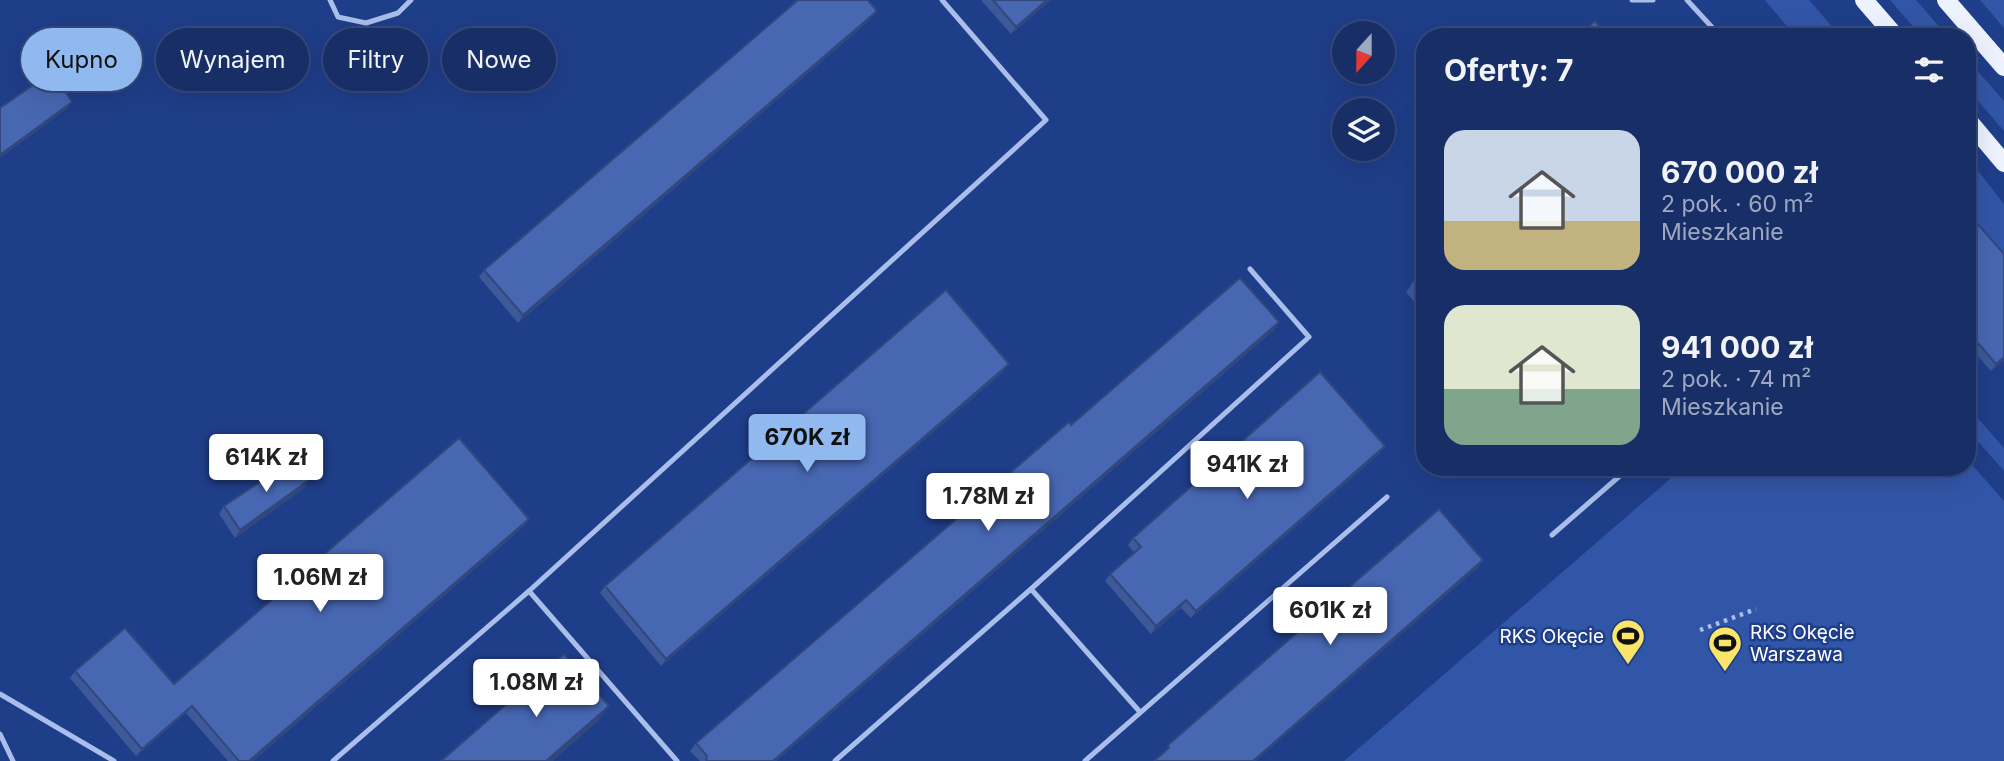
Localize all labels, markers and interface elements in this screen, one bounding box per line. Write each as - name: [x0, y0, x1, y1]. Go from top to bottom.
- north arrow: [1332, 21, 1395, 84]
- map controls: [1332, 21, 1395, 161]
- chip: Kupno: [21, 28, 142, 91]
- chip: Wynajem: [156, 28, 309, 91]
- chip: Filtry: [323, 28, 428, 91]
- chip: Nowe: [442, 28, 556, 91]
- icon: filters: [1910, 51, 1948, 89]
- text: Oferty: 7: [1444, 52, 1573, 88]
- button: layers: [1332, 98, 1395, 161]
- text: 670 000 zł: [1661, 154, 1818, 190]
- icon: home: [1500, 158, 1584, 242]
- text: 2 pok. · 60 m²: [1661, 190, 1814, 218]
- text: Mieszkanie: [1661, 218, 1784, 246]
- text: 941 000 zł: [1661, 329, 1813, 365]
- icon: home: [1500, 333, 1584, 417]
- text: 2 pok. · 74 m²: [1661, 365, 1812, 393]
- text: Mieszkanie: [1661, 393, 1784, 421]
- pin: 670K zł: [742, 414, 872, 474]
- text: 670K zł: [765, 423, 849, 451]
- pin: 614K zł: [201, 434, 331, 494]
- pin: 941K zł: [1182, 442, 1312, 501]
- text: 614K zł: [225, 443, 307, 471]
- text: 941K zł: [1207, 450, 1287, 478]
- pin: 1.78M zł: [916, 474, 1060, 533]
- text: 1.78M zł: [942, 482, 1034, 510]
- pin: 1.06M zł: [248, 554, 392, 614]
- text: 1.06M zł: [273, 563, 367, 591]
- pin: 601K zł: [1265, 588, 1395, 647]
- text: 601K zł: [1289, 596, 1371, 624]
- sports icon: RKS Okęcie: [1609, 617, 1647, 666]
- place label: RKS Okęcie Warszawa: [1750, 621, 1854, 666]
- sports icon: RKS Okęcie Warszawa: [1706, 624, 1744, 673]
- place label: RKS Okęcie: [1500, 625, 1604, 648]
- pin: 1.08M zł: [464, 660, 608, 719]
- text: 1.08M zł: [489, 668, 583, 696]

